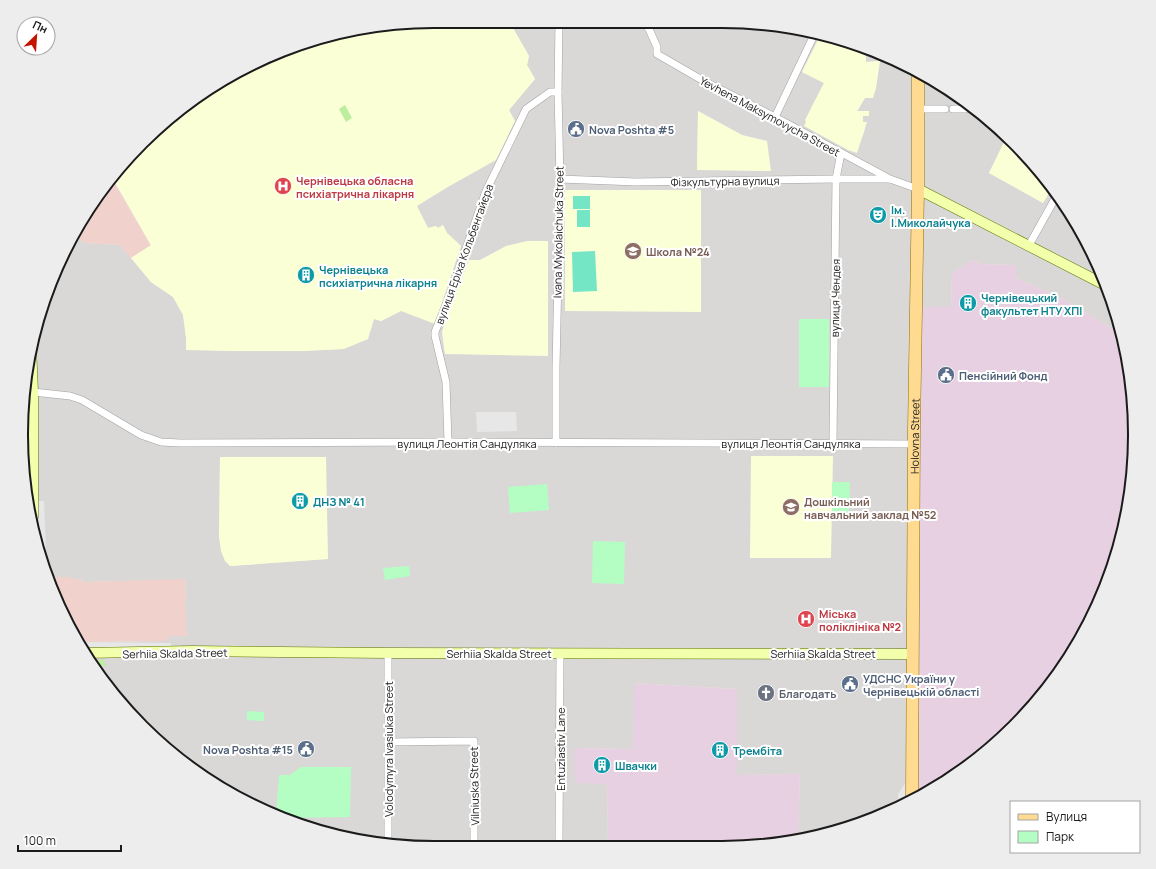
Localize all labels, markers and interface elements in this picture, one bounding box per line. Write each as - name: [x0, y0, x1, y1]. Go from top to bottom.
- north arrow: [16, 16, 56, 56]
- text: Пн: [31, 17, 50, 36]
- street label: Yevhena Maksymovycha Street: [697, 73, 843, 159]
- public building icon: Nova Poshta #5: [566, 119, 586, 139]
- place label: Nova Poshta #5: [589, 122, 674, 137]
- street label: Ivana Mykolaichuka Street: [549, 166, 567, 298]
- place label: Чернівецька обласна психіатрична лікарня: [296, 173, 414, 201]
- street label: Фізкультурна вулиця: [670, 173, 780, 189]
- hospital icon: Чернівецька обласна психіатрична лікарня: [273, 176, 293, 196]
- street label: вулиця Еріха Кольбенгайєра: [432, 182, 496, 326]
- place label: Ім. І.Миколайчука: [891, 202, 971, 230]
- theatre icon: Ім. І.Миколайчука: [868, 205, 888, 225]
- school or university icon: Школа №24: [623, 241, 643, 261]
- place label: Школа №24: [646, 244, 710, 259]
- street label: вулиця Чендея: [827, 259, 843, 337]
- place label: Чернівецька психіатрична лікарня: [319, 262, 437, 290]
- building icon: Чернівецька психіатрична лікарня: [296, 265, 316, 285]
- place label: Чернівецький факультет НТУ ХПІ: [981, 290, 1082, 318]
- building icon: Чернівецький факультет НТУ ХПІ: [958, 293, 978, 313]
- public building icon: Пенсійний Фонд: [936, 365, 956, 385]
- place label: Пенсійний Фонд: [959, 368, 1048, 383]
- street label: Holovna Street: [906, 398, 922, 474]
- street label: вулиця Леонтія Сандуляка: [397, 436, 537, 451]
- street label: вулиця Леонтія Сандуляка: [721, 436, 861, 451]
- building icon: ДНЗ № 41: [290, 491, 310, 511]
- place label: ДНЗ № 41: [313, 494, 365, 509]
- place label: Дошкільний навчальний заклад №52: [804, 494, 936, 522]
- school or university icon: Дошкільний навчальний заклад №52: [781, 497, 801, 517]
- place label: Міська поліклініка №2: [819, 606, 901, 634]
- hospital icon: Міська поліклініка №2: [796, 609, 816, 629]
- street label: Serhiia Skalda Street: [122, 645, 228, 661]
- street label: Serhiia Skalda Street: [446, 646, 552, 661]
- street label: Serhiia Skalda Street: [770, 646, 876, 661]
- place label: УДСНС України у Чернівецькій області: [863, 671, 979, 699]
- public building icon: УДСНС України у Чернівецькій області: [840, 674, 860, 694]
- street label: Volodymyra Ivasiuka Street: [381, 681, 396, 817]
- church icon: Благодать: [756, 683, 776, 703]
- place label: Благодать: [779, 686, 836, 701]
- street label: Entuziastiv Lane: [553, 707, 568, 791]
- public building icon: Nova Poshta #15: [296, 739, 316, 759]
- building icon: Трембіта: [710, 740, 730, 760]
- place label: Nova Poshta #15: [203, 742, 293, 757]
- place label: Трембіта: [733, 743, 782, 758]
- street label: Vilniuska Street: [466, 746, 482, 826]
- building icon: Швачки: [592, 755, 612, 775]
- place label: Швачки: [615, 758, 657, 773]
- legend: [1010, 801, 1140, 853]
- text: Вулиця: [1046, 808, 1087, 825]
- scale bar: [18, 827, 121, 853]
- text: Парк: [1046, 828, 1075, 845]
- text: 100 m: [24, 832, 56, 849]

